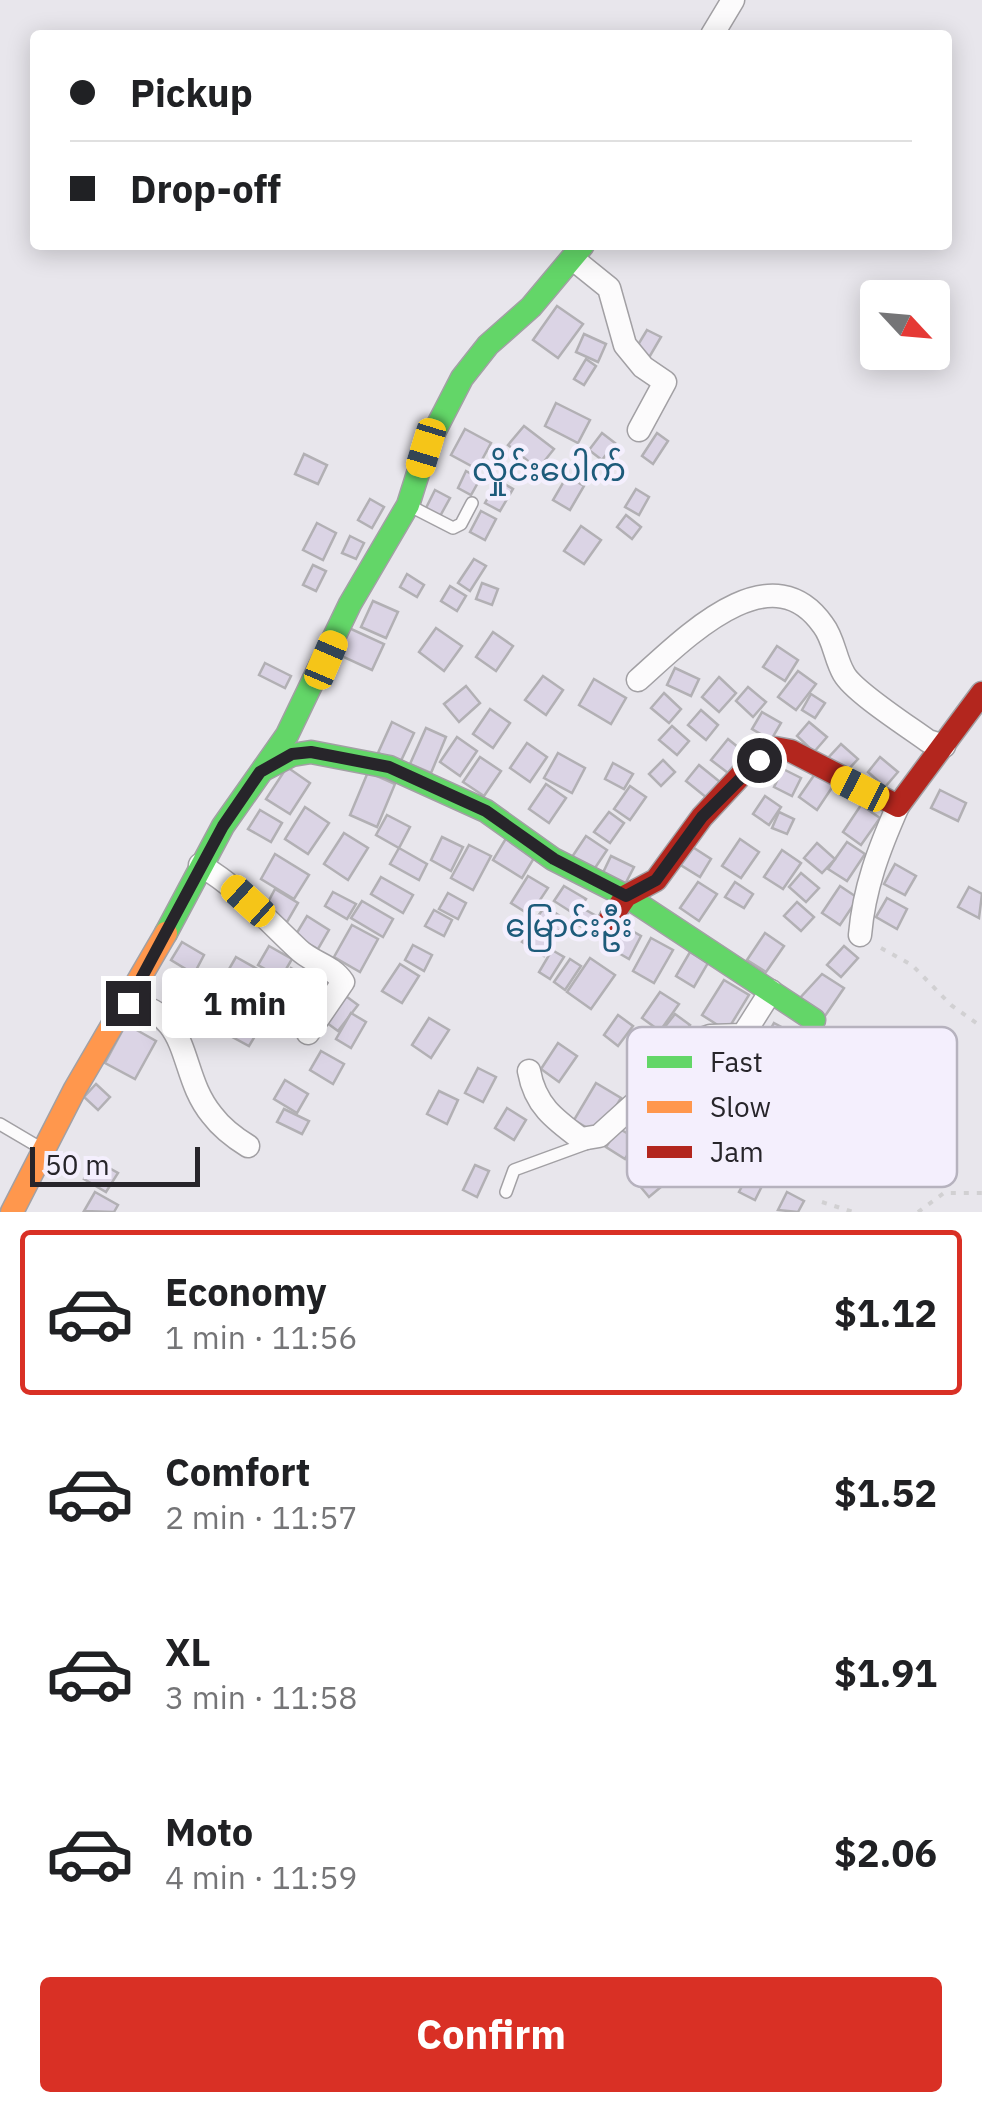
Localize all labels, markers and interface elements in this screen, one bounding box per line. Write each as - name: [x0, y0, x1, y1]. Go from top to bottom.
- text: Pickup: [130, 68, 253, 117]
- text: Drop-off: [130, 164, 281, 213]
- north arrow: [860, 280, 950, 370]
- map controls: [860, 280, 950, 370]
- car: [403, 415, 449, 481]
- district label: လှိုင်းပေါက်: [472, 447, 626, 496]
- car: [300, 627, 352, 693]
- route start: [737, 738, 782, 783]
- car: [826, 762, 894, 816]
- car: [216, 870, 280, 932]
- district label: မြောင်းဦး: [505, 903, 633, 952]
- callout: 1 min: [163, 968, 328, 1038]
- route end: [106, 981, 151, 1026]
- text: 1 min: [203, 982, 286, 1024]
- legend: [627, 1027, 957, 1187]
- text: Fast: [710, 1043, 763, 1080]
- text: Slow: [710, 1088, 771, 1125]
- text: Jam: [710, 1133, 764, 1170]
- scale bar: [30, 1142, 200, 1186]
- text: 50 m: [45, 1146, 110, 1183]
- text: Economy: [165, 1267, 327, 1316]
- icon: car: [45, 1268, 135, 1358]
- text: $1.12: [834, 1288, 937, 1337]
- text: 1 min · 11:56: [165, 1316, 358, 1358]
- text: Comfort: [165, 1447, 310, 1496]
- icon: car: [45, 1448, 135, 1538]
- text: $1.52: [834, 1468, 937, 1517]
- text: 2 min · 11:57: [165, 1496, 358, 1538]
- text: XL: [165, 1627, 211, 1676]
- icon: car: [45, 1628, 135, 1718]
- text: $1.91: [834, 1648, 937, 1697]
- text: 3 min · 11:58: [165, 1676, 358, 1718]
- text: Moto: [165, 1807, 253, 1856]
- icon: car: [45, 1808, 135, 1898]
- text: $2.06: [834, 1828, 937, 1877]
- text: 4 min · 11:59: [165, 1856, 358, 1898]
- button: Confirm: [40, 1977, 942, 2092]

